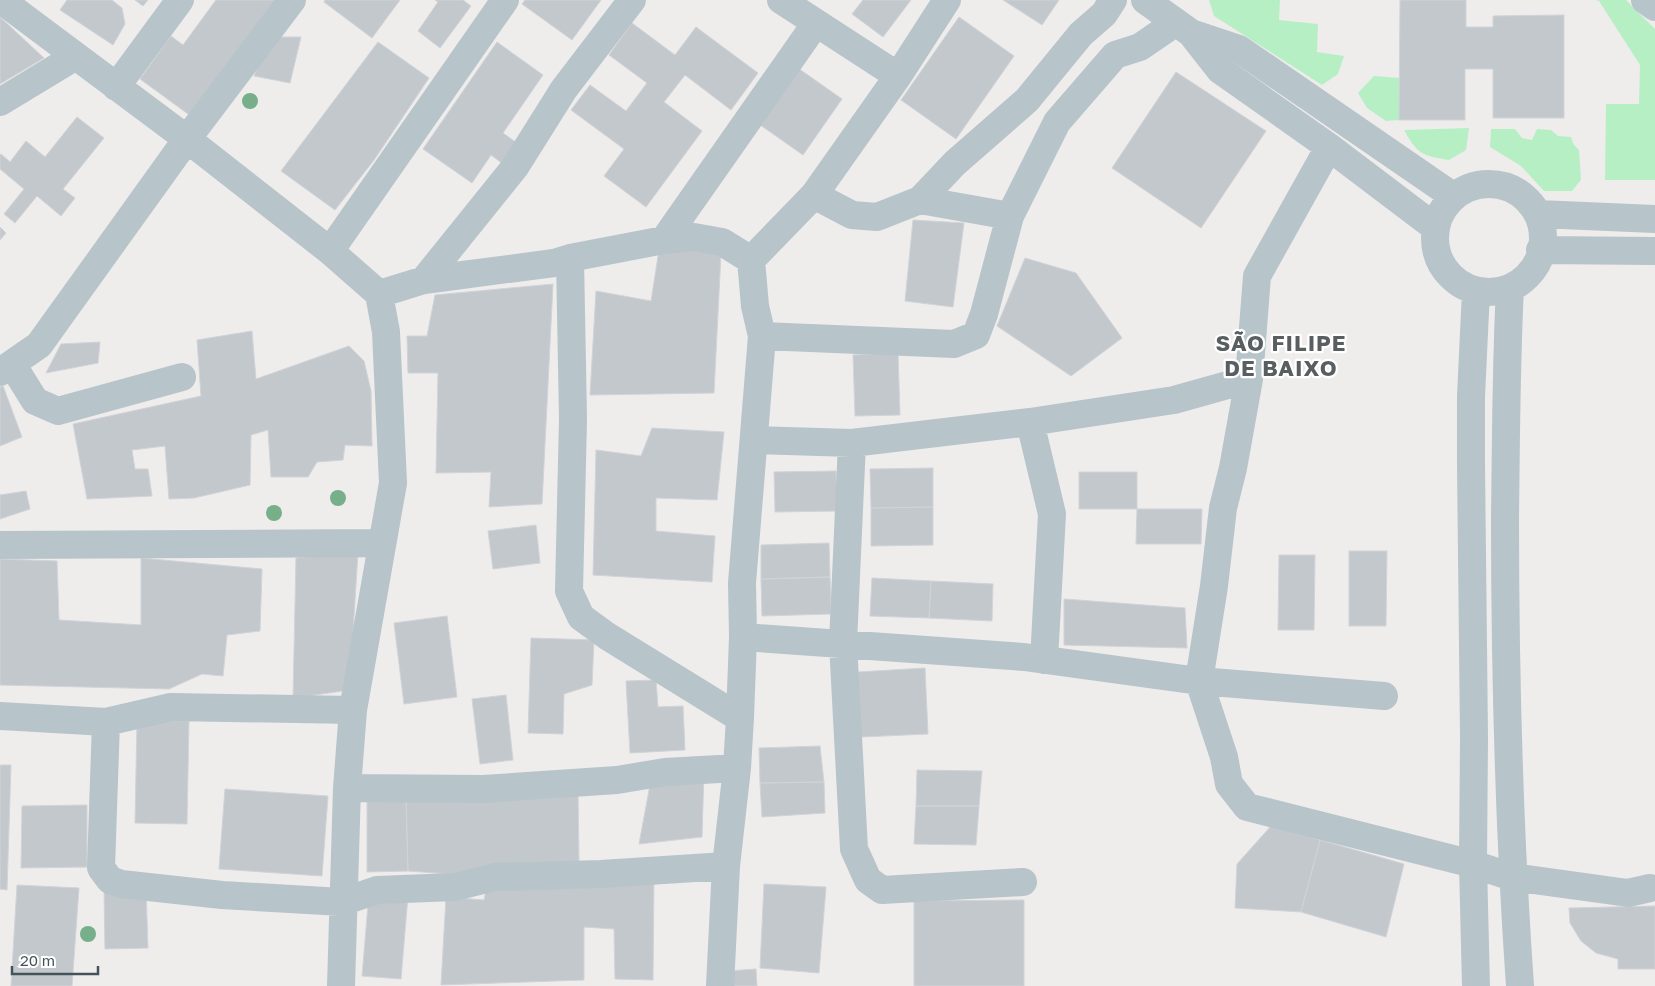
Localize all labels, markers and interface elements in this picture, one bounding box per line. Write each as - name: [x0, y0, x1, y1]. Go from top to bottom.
- district label: SÃO FILIPE DE BAIXO: [1215, 329, 1347, 381]
- scale bar: [12, 944, 99, 976]
- text: 20 m: [20, 951, 55, 969]

